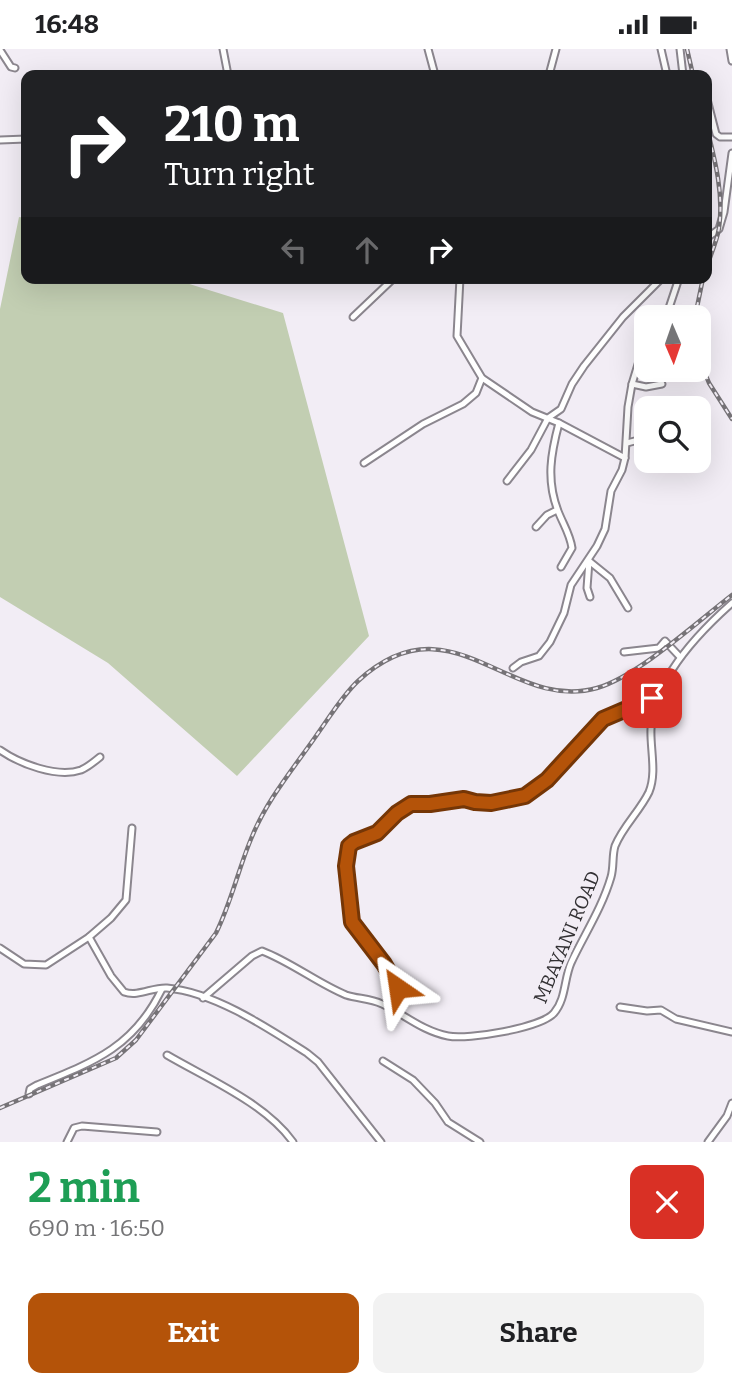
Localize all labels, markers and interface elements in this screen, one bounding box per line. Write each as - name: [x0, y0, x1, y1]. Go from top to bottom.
- text: 16:48: [35, 9, 99, 40]
- text: 210 m: [164, 95, 299, 154]
- icon: right: [49, 98, 140, 189]
- text: Turn right: [164, 155, 315, 193]
- icon: left: [275, 231, 313, 269]
- icon: ahead: [348, 231, 386, 269]
- icon: right: [421, 231, 459, 269]
- north arrow: [634, 305, 710, 381]
- map controls: [634, 305, 711, 473]
- button: search: [634, 396, 711, 473]
- pin: [622, 668, 682, 728]
- icon: arrive: [633, 679, 671, 717]
- street label: MBAYANI ROAD: [529, 867, 605, 1007]
- position arrow: [361, 951, 435, 1025]
- text: 2 min: [28, 1163, 140, 1213]
- button: close: [630, 1165, 704, 1239]
- text: 690 m · 16:50: [28, 1214, 165, 1242]
- button: Exit: [28, 1293, 359, 1373]
- button: Share: [373, 1293, 704, 1373]

